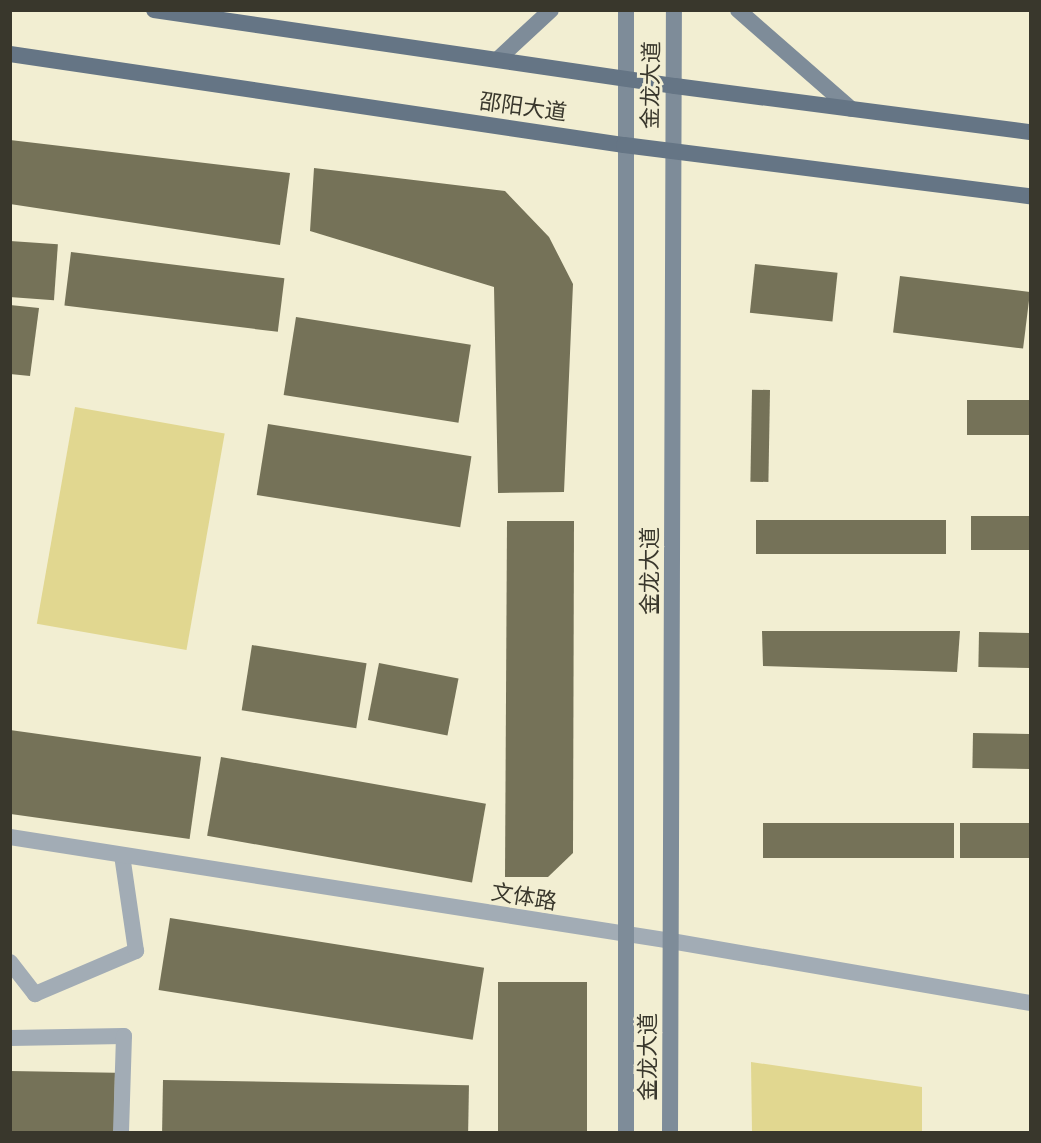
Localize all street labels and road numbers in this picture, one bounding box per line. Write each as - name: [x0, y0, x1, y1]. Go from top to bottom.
- street label: 金龙大道: [637, 41, 665, 129]
- street label: 邵阳大道: [478, 88, 568, 126]
- street label: 金龙大道: [637, 527, 663, 615]
- street label: 文体路: [489, 879, 559, 915]
- street label: 金龙大道: [635, 1013, 661, 1101]

